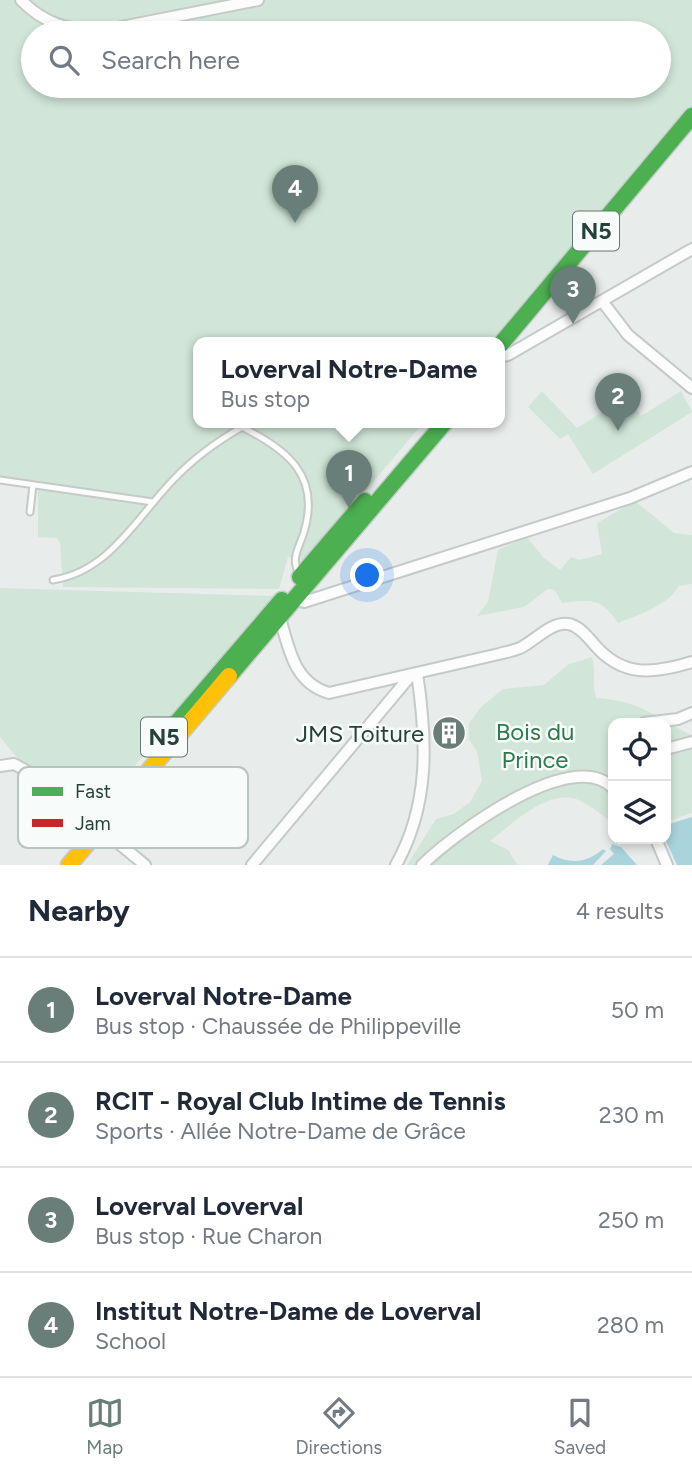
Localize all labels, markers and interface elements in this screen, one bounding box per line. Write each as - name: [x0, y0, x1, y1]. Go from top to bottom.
- search box: [21, 21, 671, 98]
- icon: search: [45, 41, 83, 79]
- text: Search here: [101, 44, 240, 76]
- pin: 4: [272, 165, 318, 223]
- road number: N5: [573, 212, 619, 250]
- pin: 3: [550, 266, 596, 324]
- popup: [193, 337, 505, 428]
- text: Loverval Notre-Dame: [221, 353, 477, 385]
- pin: 2: [595, 373, 641, 431]
- text: Bus stop: [221, 385, 310, 413]
- pin: 1: [326, 450, 372, 508]
- your location: [350, 558, 384, 592]
- building icon: JMS Toiture: [430, 714, 468, 752]
- park label: Bois du Prince: [496, 717, 574, 774]
- road number: N5: [141, 718, 187, 757]
- map controls: [608, 718, 671, 844]
- button: locate: [608, 718, 671, 781]
- place label: JMS Toiture: [296, 719, 424, 748]
- legend: [18, 767, 248, 848]
- text: Fast: [75, 780, 111, 803]
- button: layers: [608, 781, 671, 844]
- text: Jam: [75, 812, 111, 835]
- text: Nearby: [28, 892, 130, 929]
- text: 4 results: [576, 897, 664, 925]
- text: Loverval Notre-Dame: [95, 980, 352, 1012]
- text: 1: [46, 996, 56, 1024]
- text: 50 m: [611, 996, 664, 1024]
- text: Bus stop · Chaussée de Philippeville: [95, 1012, 461, 1040]
- text: RCIT - Royal Club Intime de Tennis: [95, 1085, 506, 1117]
- text: 2: [44, 1101, 58, 1129]
- text: 230 m: [599, 1101, 664, 1129]
- text: Sports · Allée Notre-Dame de Grâce: [95, 1117, 466, 1145]
- text: Loverval Loverval: [95, 1190, 303, 1222]
- text: 3: [45, 1206, 57, 1234]
- text: 250 m: [598, 1206, 664, 1234]
- text: Bus stop · Rue Charon: [95, 1222, 322, 1250]
- text: Institut Notre-Dame de Loverval: [95, 1295, 482, 1327]
- text: 4: [44, 1311, 58, 1339]
- text: 280 m: [597, 1311, 664, 1339]
- text: School: [95, 1327, 166, 1355]
- tab: Map: [86, 1394, 124, 1459]
- tab: Directions: [295, 1394, 382, 1459]
- tab: Saved: [554, 1394, 606, 1459]

